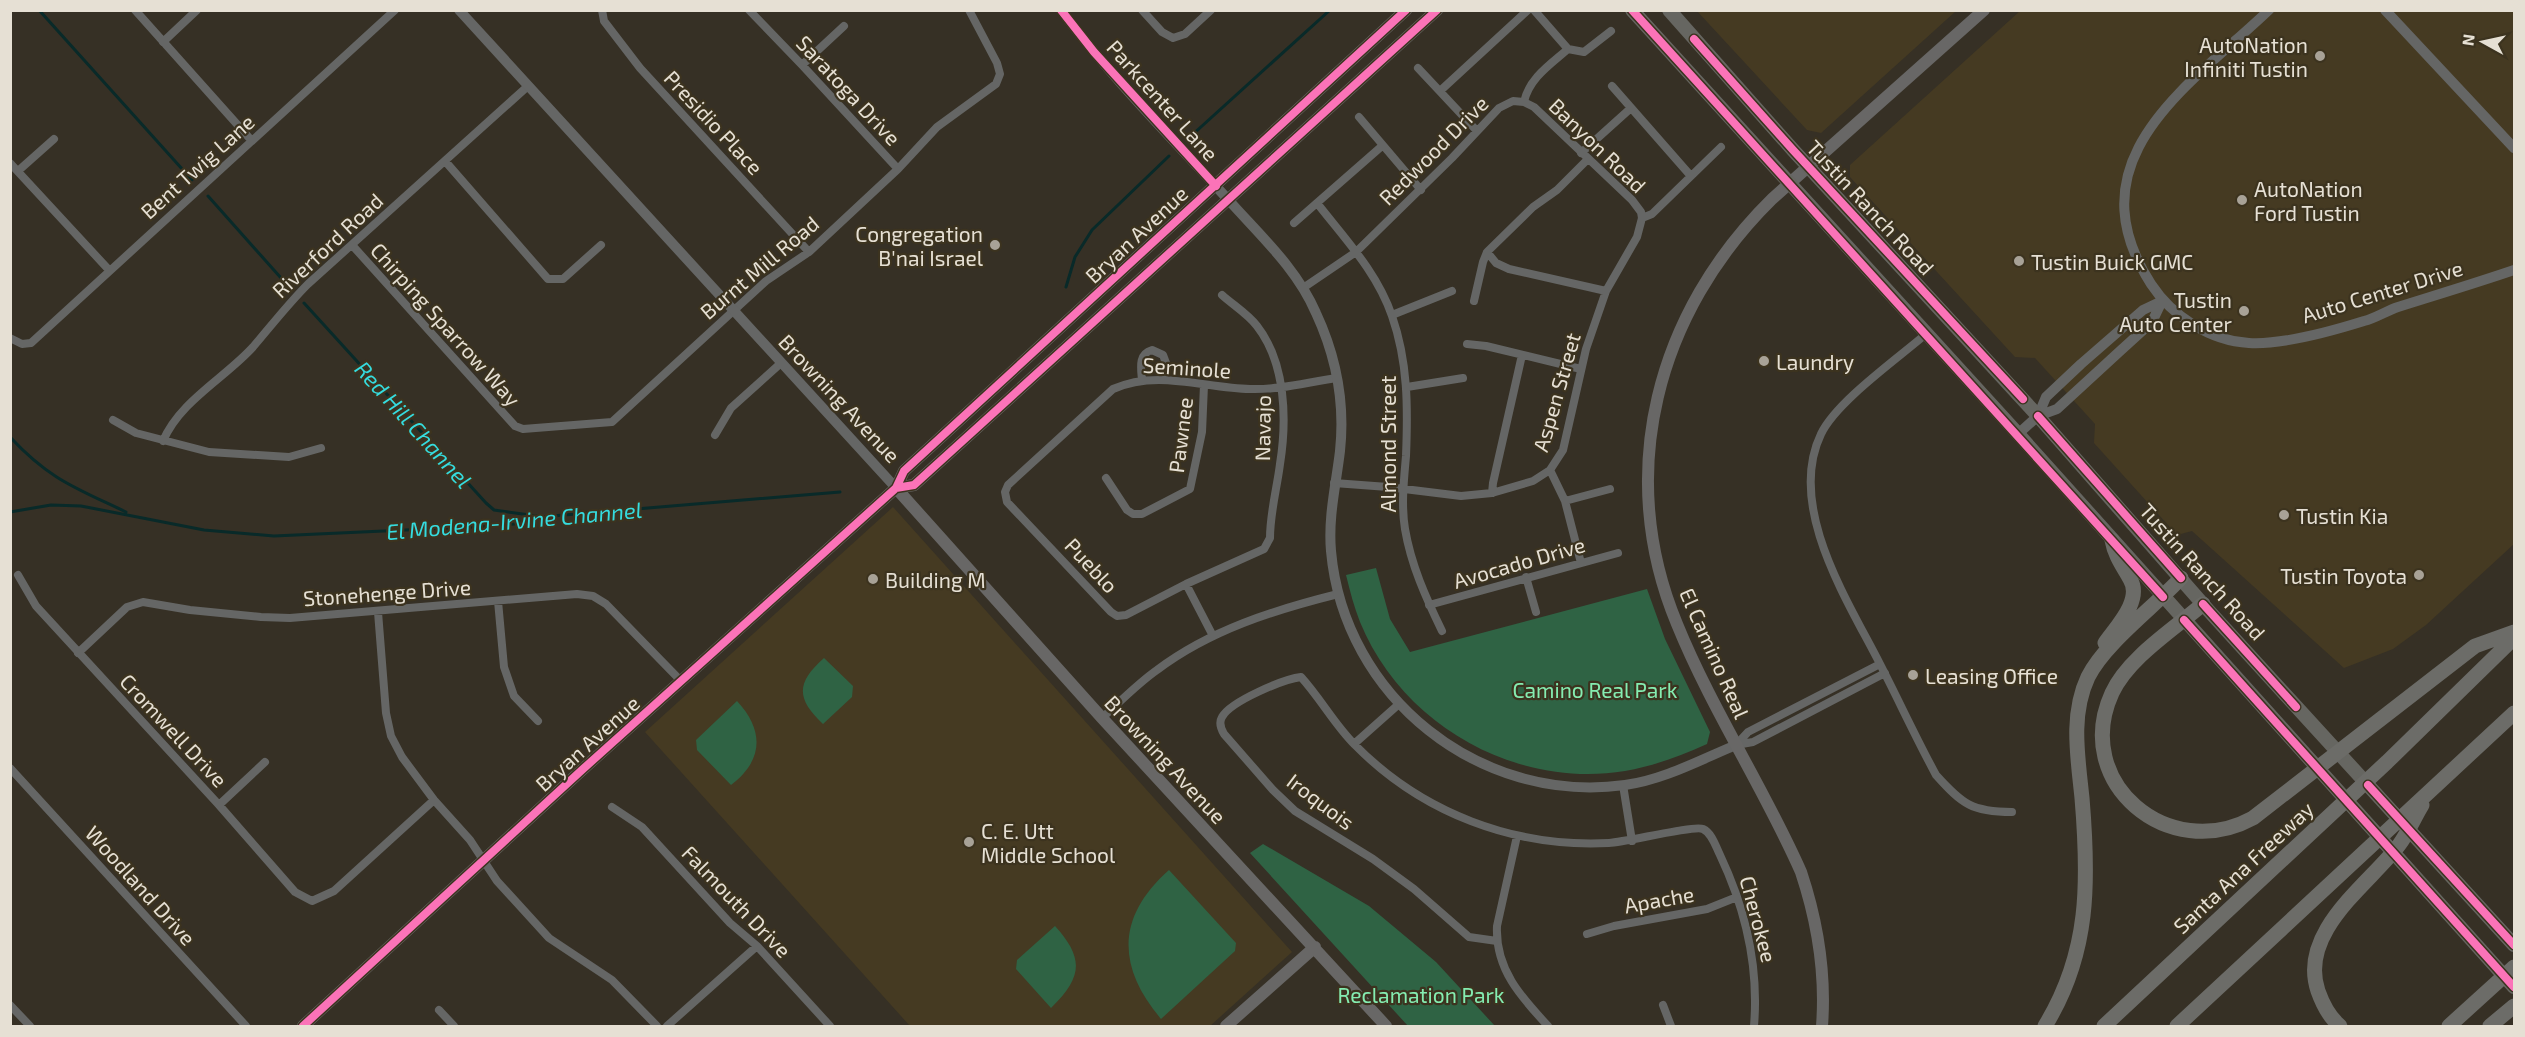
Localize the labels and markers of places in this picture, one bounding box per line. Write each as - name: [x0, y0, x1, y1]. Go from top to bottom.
- place label: AutoNation Infiniti Tustin: [2184, 32, 2308, 81]
- marker: AutoNation Infiniti Tustin: [2313, 49, 2327, 63]
- place label: AutoNation Ford Tustin: [2254, 176, 2363, 225]
- marker: AutoNation Ford Tustin: [2235, 193, 2249, 207]
- place label: Congregation B'nai Israel: [855, 221, 984, 270]
- marker: Congregation B'nai Israel: [988, 238, 1002, 252]
- place label: Tustin Buick GMC: [2031, 249, 2193, 274]
- marker: Tustin Buick GMC: [2012, 254, 2026, 268]
- place label: Tustin Auto Center: [2119, 287, 2233, 336]
- marker: Tustin Auto Center: [2237, 304, 2251, 318]
- place label: Laundry: [1776, 349, 1854, 374]
- marker: Laundry: [1757, 354, 1771, 368]
- place label: Tustin Kia: [2296, 503, 2388, 528]
- marker: Tustin Kia: [2277, 508, 2291, 522]
- place label: Tustin Toyota: [2280, 563, 2407, 588]
- place label: Building M: [885, 567, 986, 592]
- marker: Tustin Toyota: [2412, 568, 2426, 582]
- marker: Building M: [866, 572, 880, 586]
- place label: Leasing Office: [1925, 663, 2058, 688]
- marker: Leasing Office: [1906, 668, 1920, 682]
- place label: C. E. Utt Middle School: [981, 818, 1116, 867]
- marker: C. E. Utt Middle School: [962, 835, 976, 849]

